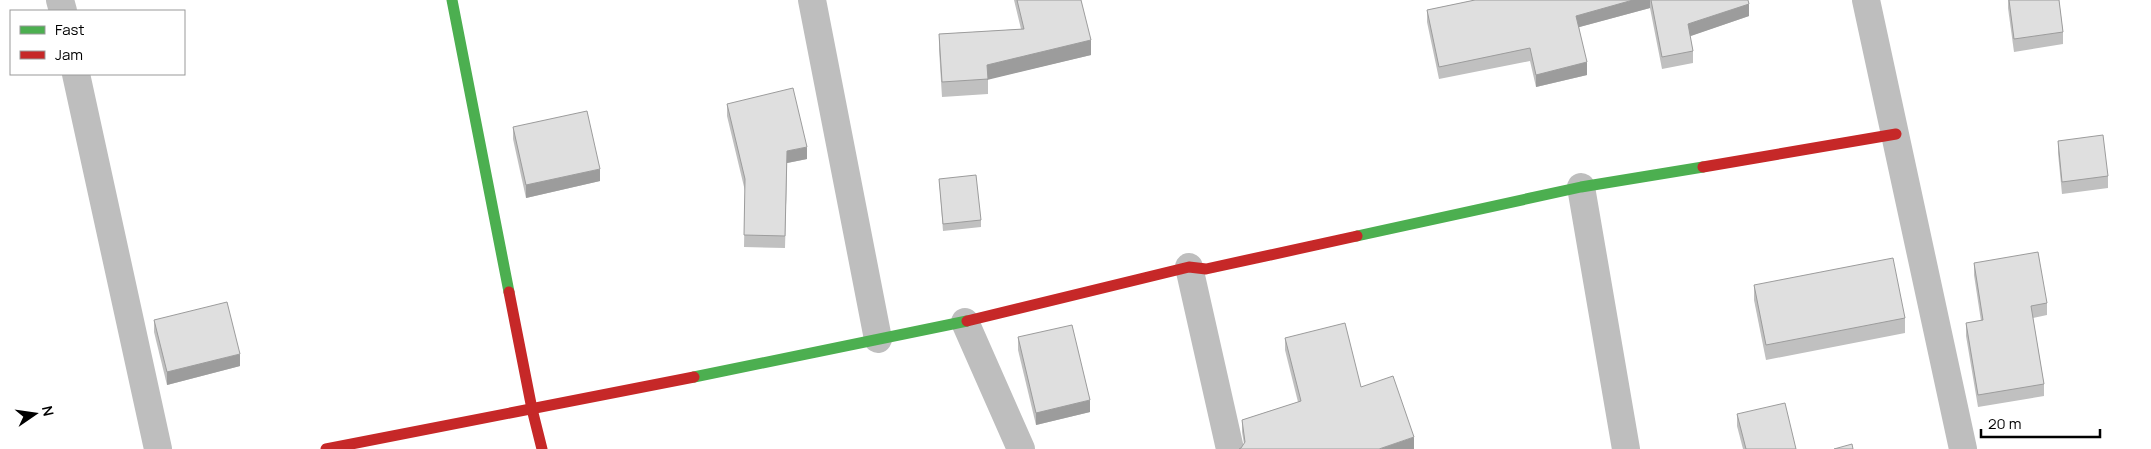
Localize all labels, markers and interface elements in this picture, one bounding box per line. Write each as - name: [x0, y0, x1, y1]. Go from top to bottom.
- legend: [10, 10, 185, 75]
- text: Fast: [55, 19, 84, 40]
- text: Jam: [55, 44, 83, 65]
- north arrow: [10, 389, 60, 439]
- text: N: [38, 404, 59, 418]
- scale bar: [1981, 406, 2100, 438]
- text: 20 m: [1988, 413, 2021, 434]

